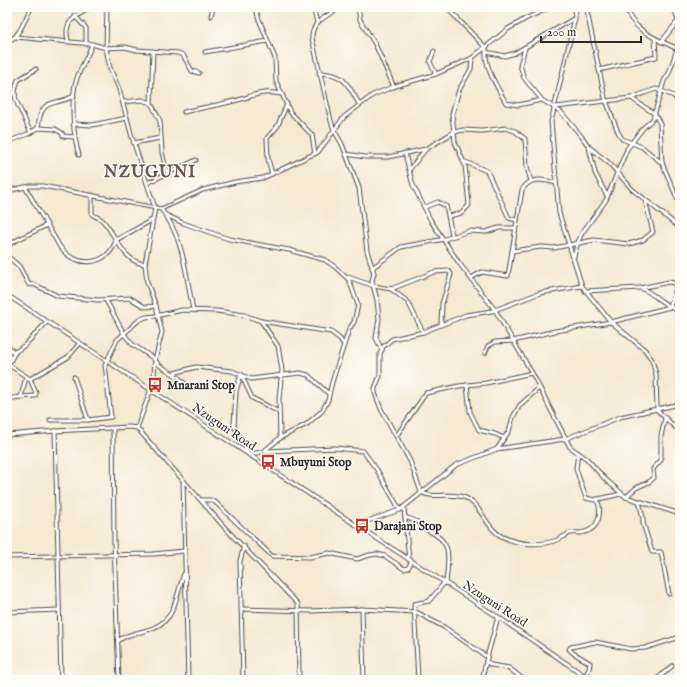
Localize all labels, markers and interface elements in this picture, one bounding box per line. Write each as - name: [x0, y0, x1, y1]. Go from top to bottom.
- scale bar: [541, 18, 641, 44]
- text: 200 m: [547, 25, 576, 40]
- district label: NZUGUNI: [103, 163, 196, 183]
- bus stop icon: Mnarani Stop: [146, 376, 164, 394]
- place label: Mnarani Stop: [167, 378, 235, 394]
- street label: Nzuguni Road: [189, 400, 259, 454]
- bus stop icon: Mbuyuni Stop: [259, 453, 277, 471]
- place label: Mbuyuni Stop: [280, 455, 352, 471]
- bus stop icon: Darajani Stop: [353, 517, 371, 535]
- place label: Darajani Stop: [374, 519, 442, 535]
- street label: Nzuguni Road: [460, 578, 531, 631]

